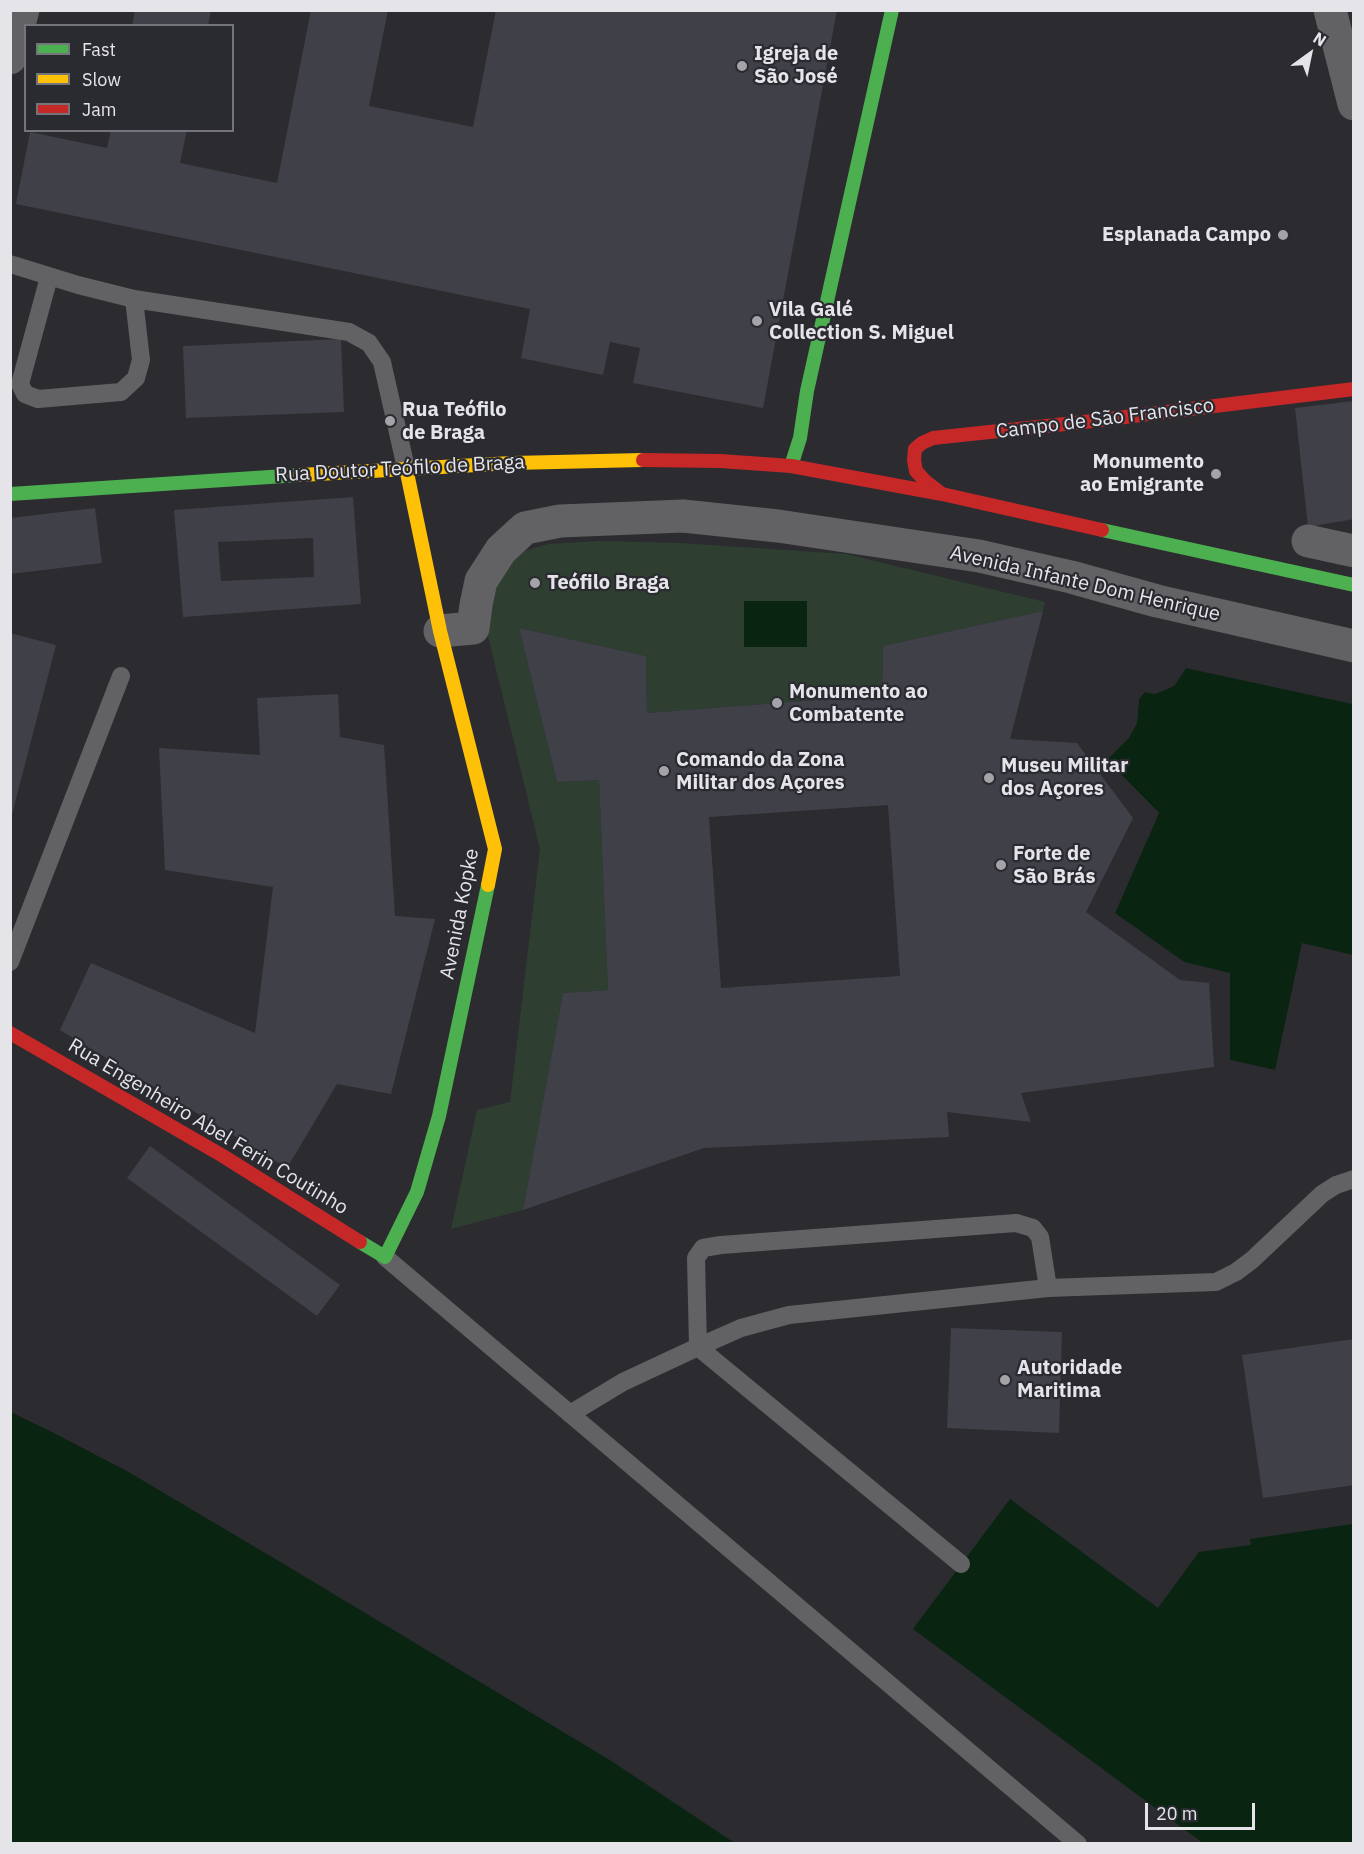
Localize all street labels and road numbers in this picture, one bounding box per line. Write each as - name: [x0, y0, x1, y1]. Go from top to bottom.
- street label: Campo de São Francisco: [995, 394, 1215, 444]
- street label: Rua Doutor Teófilo de Braga: [274, 450, 526, 488]
- street label: Avenida Infante Dom Henrique: [948, 541, 1222, 627]
- street label: Avenida Kopke: [436, 847, 484, 981]
- street label: Rua Engenheiro Abel Ferin Coutinho: [64, 1034, 352, 1220]

